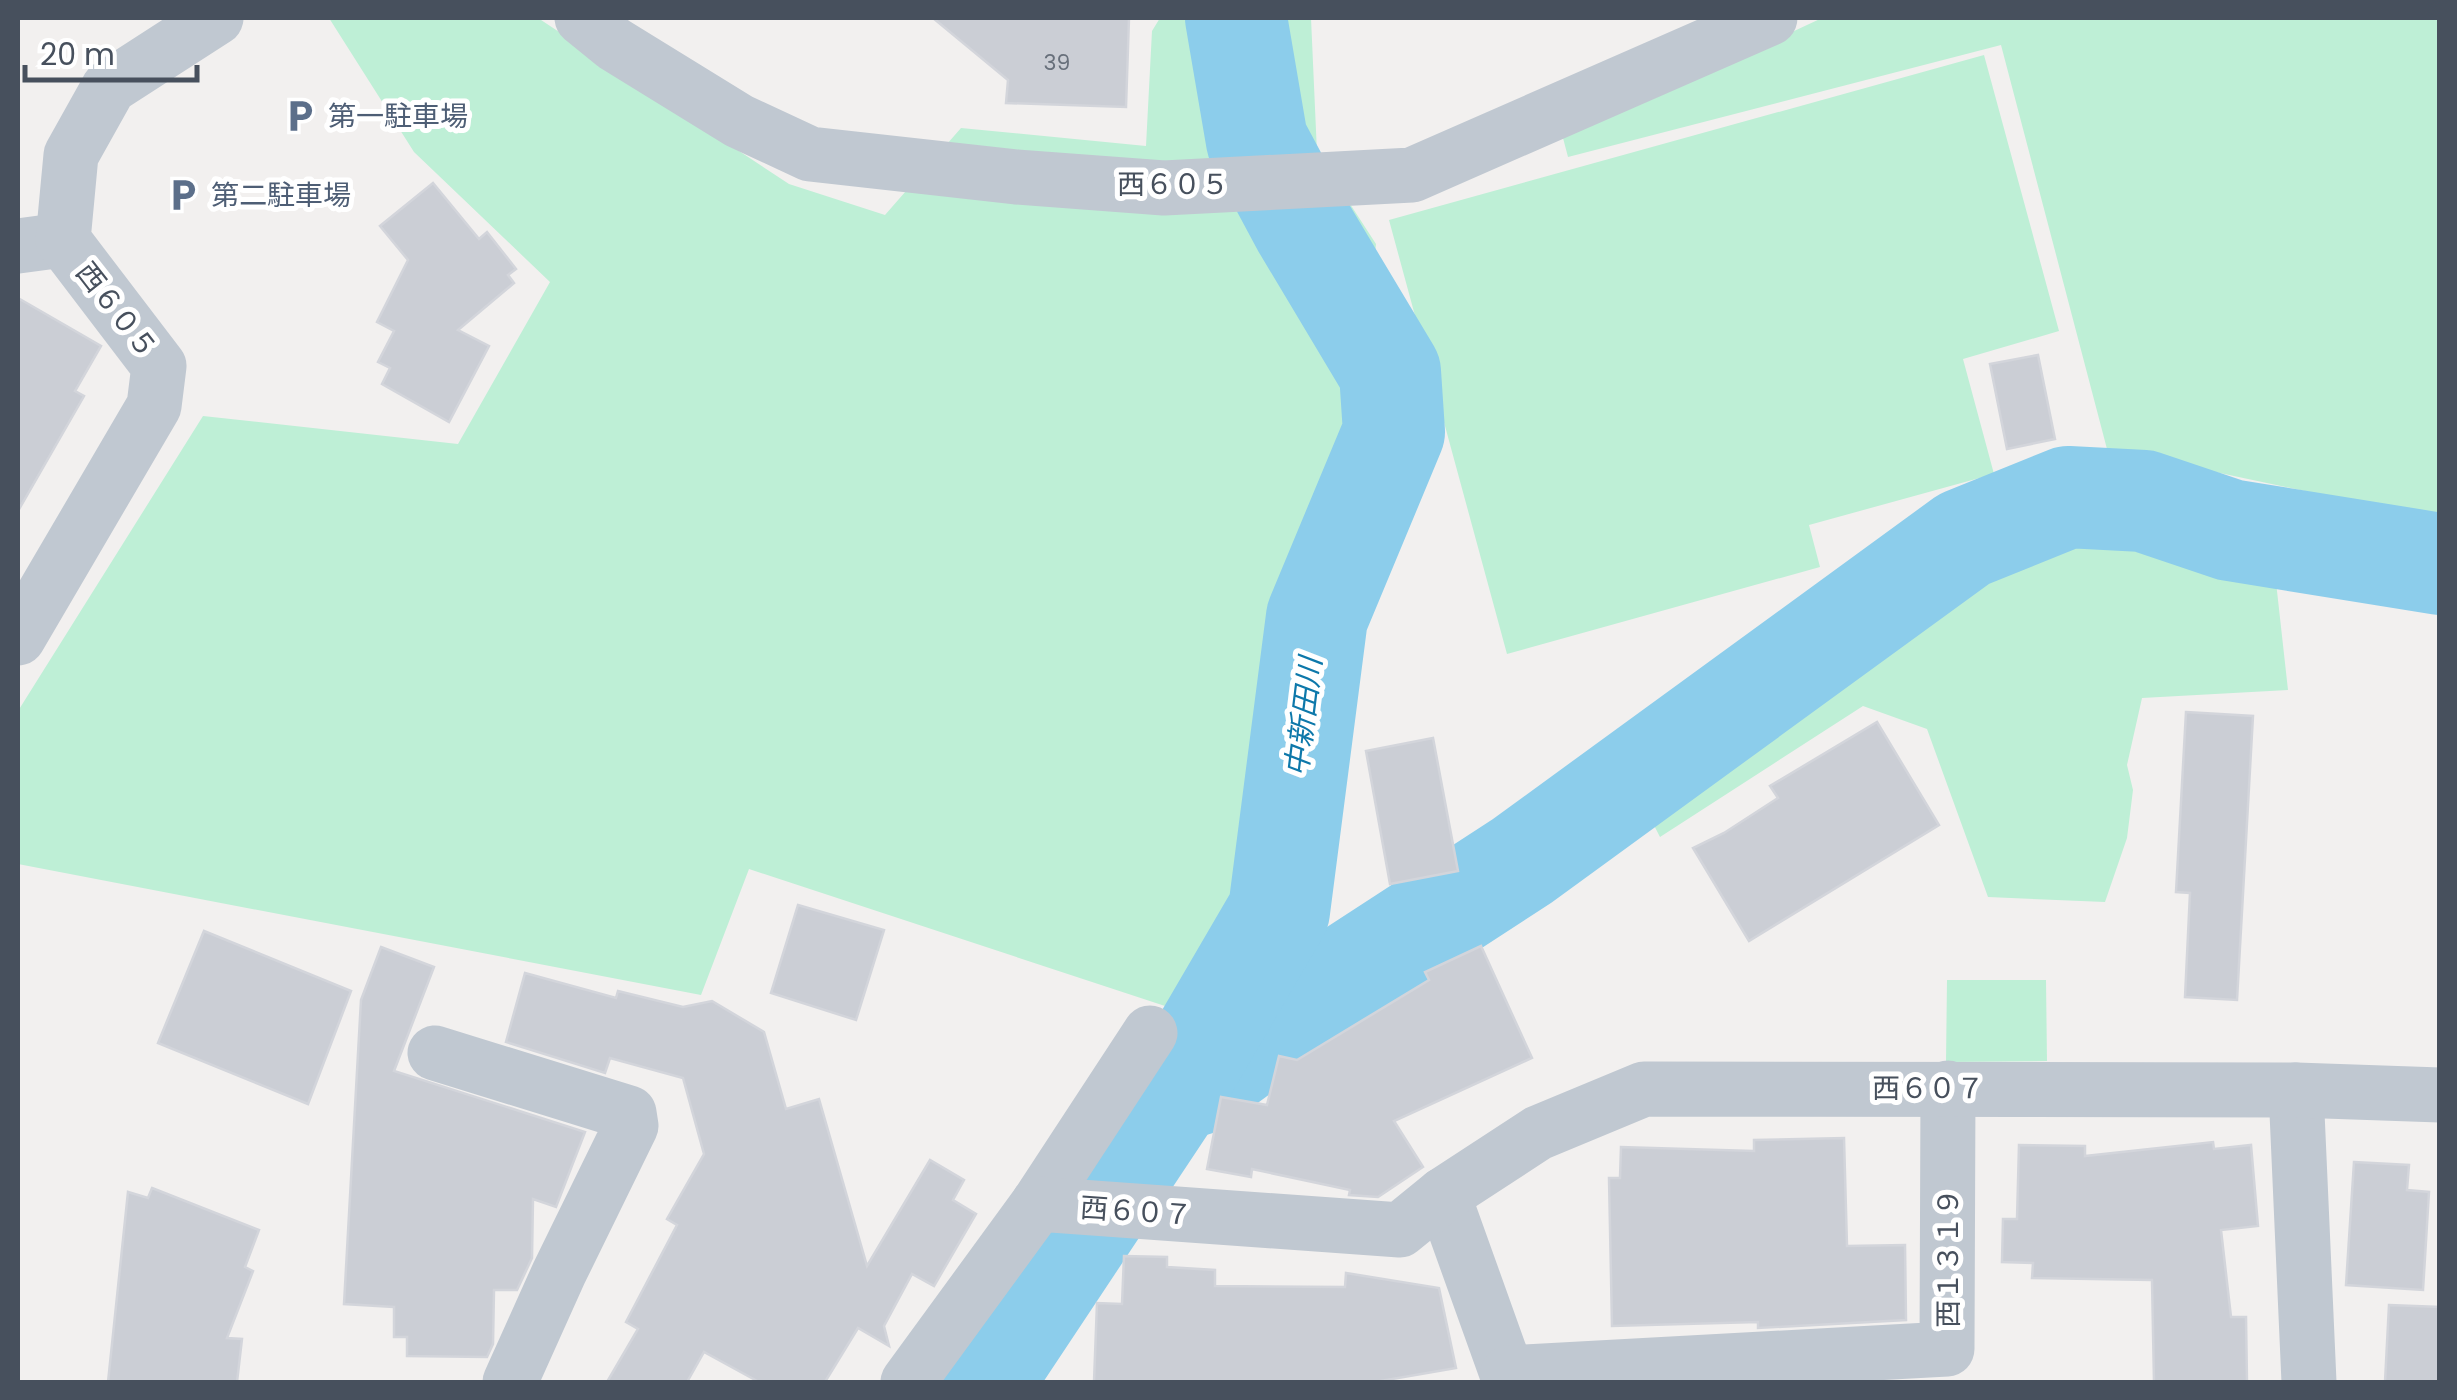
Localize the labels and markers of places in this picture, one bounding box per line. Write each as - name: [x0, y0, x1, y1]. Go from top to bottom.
- parking icon: 第一駐車場: [281, 97, 319, 135]
- place label: 第一駐車場: [328, 97, 468, 136]
- parking icon: 第二駐車場: [164, 176, 202, 214]
- place label: 第二駐車場: [211, 176, 351, 215]

